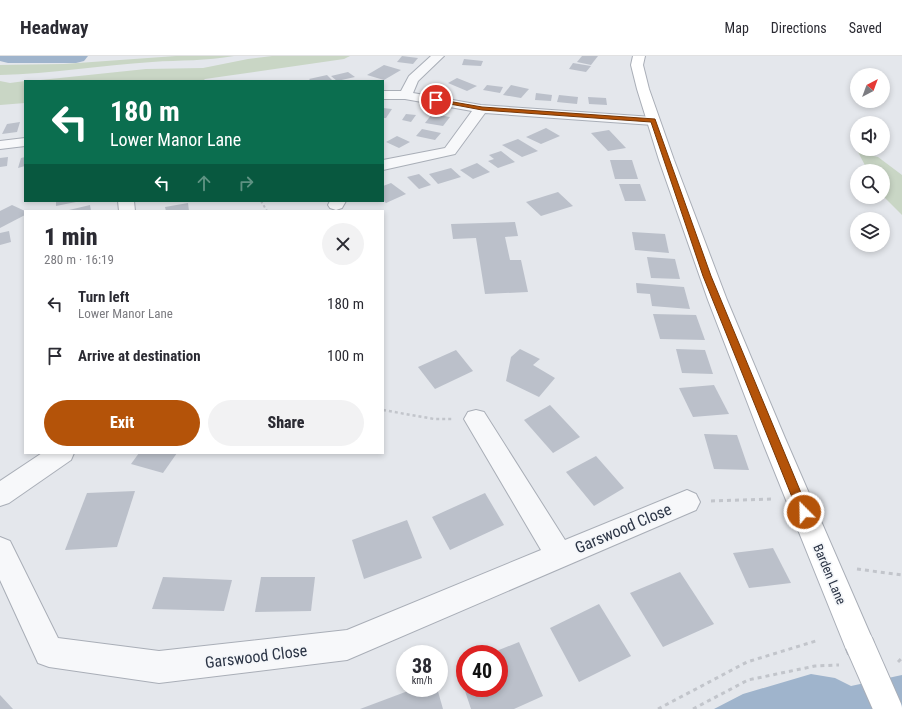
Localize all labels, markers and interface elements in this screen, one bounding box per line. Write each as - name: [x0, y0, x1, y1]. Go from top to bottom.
- text: Headway: [20, 16, 88, 39]
- text: Map: [725, 20, 749, 36]
- text: Directions: [771, 20, 827, 36]
- text: Saved: [849, 20, 882, 36]
- north arrow: [850, 68, 890, 108]
- map controls: [850, 68, 890, 252]
- pin: [419, 83, 453, 117]
- icon: arrive: [425, 89, 447, 111]
- text: 180 m: [110, 95, 180, 128]
- icon: left: [44, 96, 96, 148]
- button: sound: [850, 116, 890, 156]
- text: Lower Manor Lane: [110, 129, 241, 150]
- button: search: [850, 164, 890, 204]
- icon: left: [151, 172, 173, 194]
- icon: ahead: [193, 172, 215, 194]
- icon: right: [235, 172, 257, 194]
- button: layers: [850, 212, 890, 252]
- text: 1 min: [44, 223, 98, 251]
- button: close: [322, 223, 364, 265]
- text: 280 m · 16:19: [44, 252, 114, 267]
- text: Turn left: [78, 288, 129, 306]
- icon: left: [44, 293, 66, 315]
- text: 180 m: [327, 295, 364, 313]
- text: Lower Manor Lane: [78, 306, 173, 321]
- icon: arrive: [44, 345, 66, 367]
- text: Arrive at destination: [78, 347, 201, 365]
- text: 100 m: [327, 347, 364, 365]
- button: Exit: [44, 400, 200, 446]
- button: Share: [208, 400, 364, 446]
- position arrow: [783, 491, 825, 533]
- street label: Garswood Close: [572, 500, 674, 557]
- street label: Barden Lane: [810, 542, 849, 606]
- street label: Garswood Close: [204, 641, 308, 672]
- speed limit sign: 40: [456, 645, 508, 697]
- text: 38: [412, 654, 432, 678]
- text: km/h: [412, 675, 432, 686]

